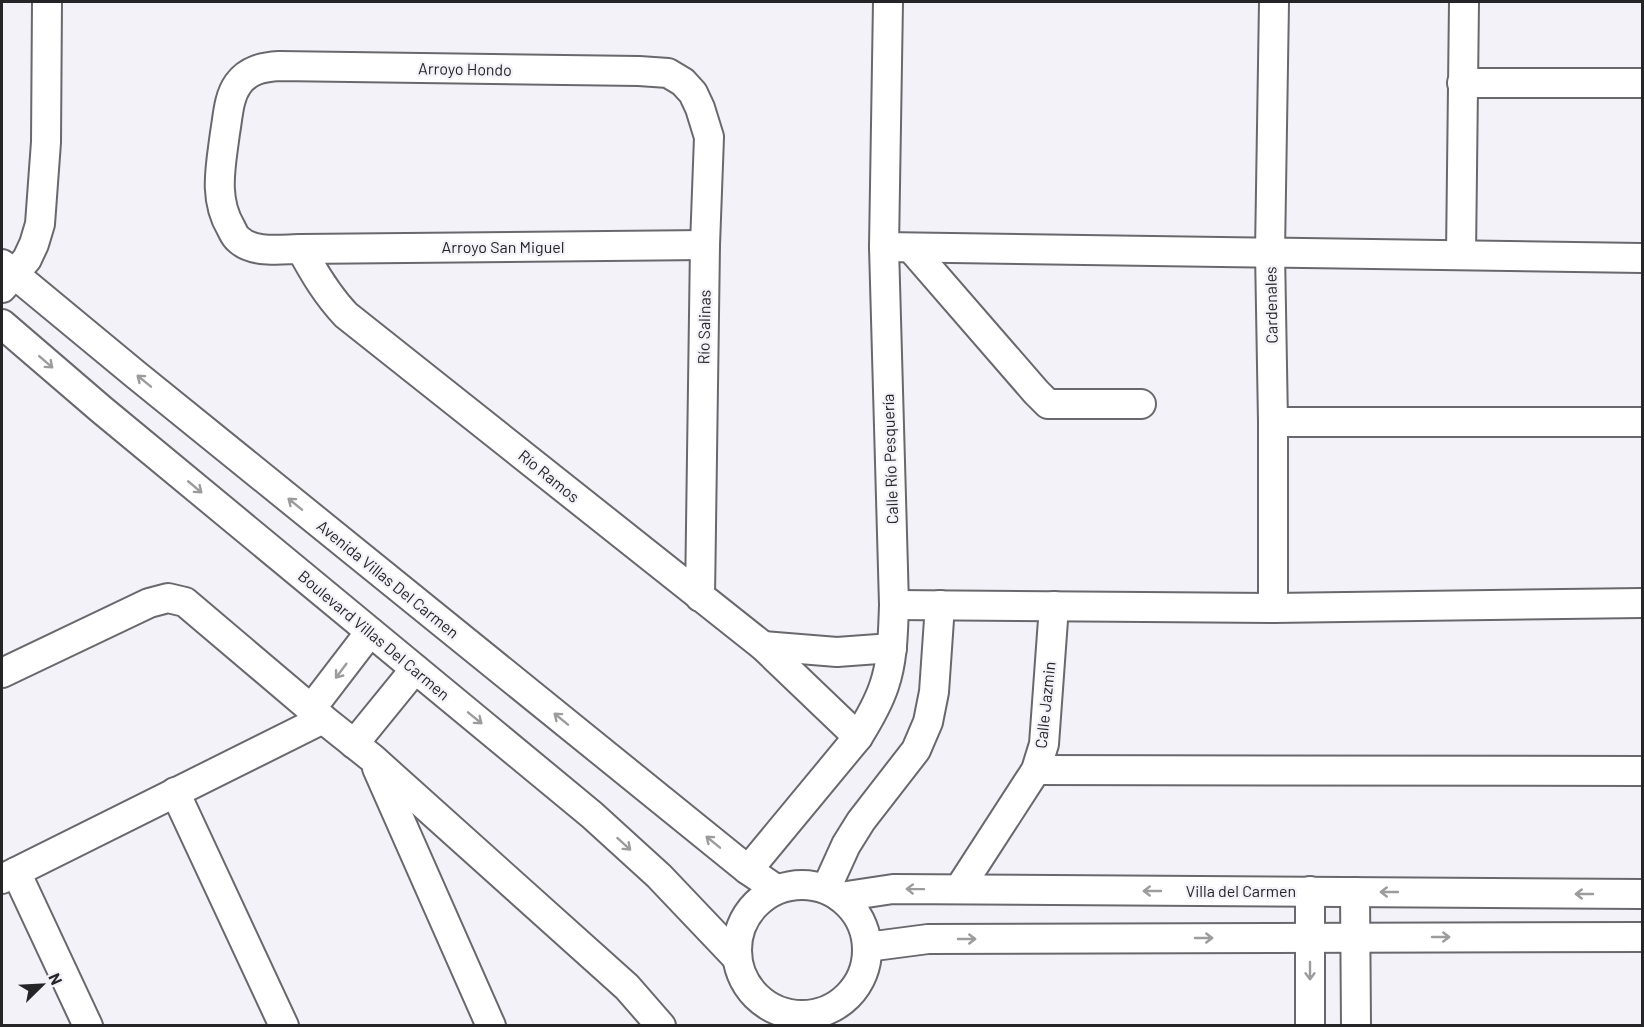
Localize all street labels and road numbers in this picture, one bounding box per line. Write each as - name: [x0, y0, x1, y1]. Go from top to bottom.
- street label: Arroyo Hondo: [418, 58, 512, 79]
- street label: Arroyo San Miguel: [442, 237, 564, 256]
- street label: Cardenales: [1260, 266, 1281, 344]
- street label: Río Salinas: [693, 289, 714, 365]
- street label: Calle Río Pesquería: [878, 393, 901, 525]
- street label: Río Ramos: [515, 445, 584, 506]
- street label: Avenida Villas Del Carmen: [314, 516, 463, 642]
- street label: Boulevard Villas Del Carmen: [295, 566, 454, 704]
- street label: Calle Jazmin: [1030, 661, 1059, 749]
- street label: Villa del Carmen: [1186, 881, 1296, 900]

